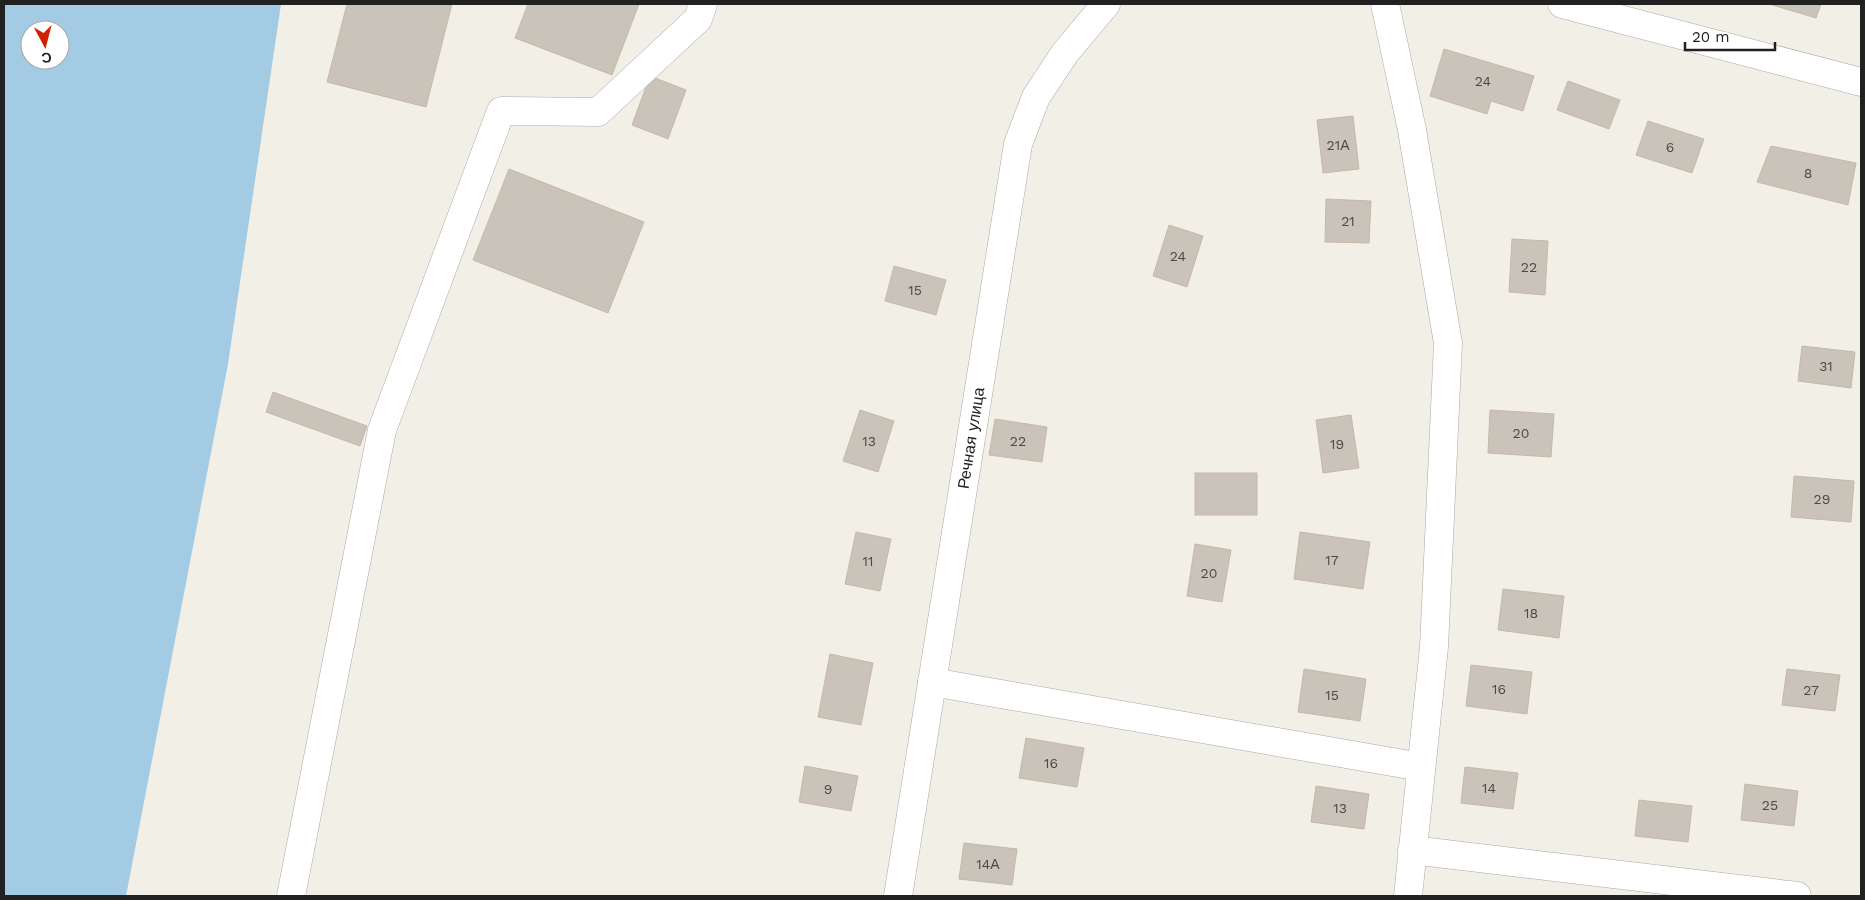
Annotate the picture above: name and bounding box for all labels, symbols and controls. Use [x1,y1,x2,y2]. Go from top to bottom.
north arrow [20,20,70,70]
scale bar [1685,20,1775,52]
text: 20 m [1692,28,1730,46]
text: С [41,49,53,66]
house number: 24 [1475,73,1491,89]
house number: 21А [1327,137,1350,153]
house number: 6 [1666,139,1674,155]
house number: 8 [1804,165,1812,181]
house number: 21 [1341,213,1355,229]
house number: 24 [1170,248,1186,264]
house number: 22 [1521,259,1537,275]
house number: 15 [908,282,922,298]
house number: 31 [1819,358,1833,374]
street label: Речная улица [954,386,988,490]
house number: 20 [1513,425,1529,441]
house number: 13 [862,433,876,449]
house number: 22 [1010,433,1026,449]
house number: 19 [1330,436,1344,452]
house number: 29 [1814,491,1830,507]
house number: 17 [1325,552,1339,568]
house number: 11 [863,553,873,569]
house number: 20 [1201,565,1217,581]
house number: 18 [1524,605,1538,621]
house number: 16 [1492,681,1506,697]
house number: 27 [1803,682,1819,698]
house number: 15 [1325,687,1339,703]
house number: 16 [1044,755,1058,771]
house number: 14 [1482,780,1496,796]
house number: 9 [824,781,832,797]
house number: 25 [1762,797,1778,813]
house number: 13 [1333,800,1347,816]
house number: 14А [976,856,1000,872]

